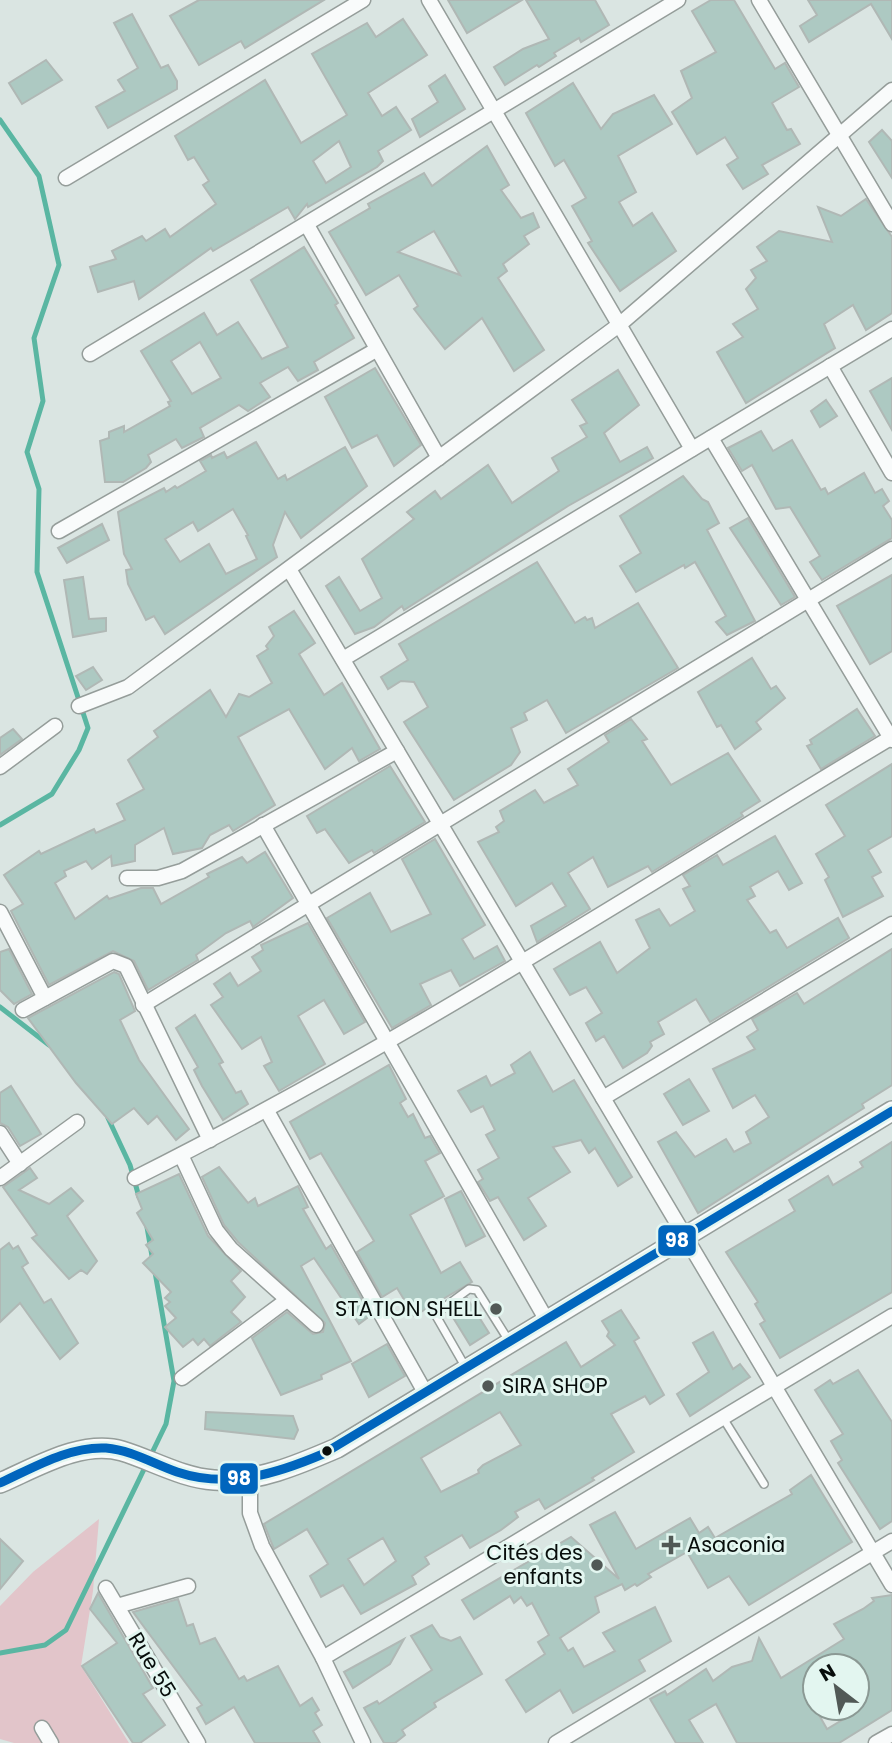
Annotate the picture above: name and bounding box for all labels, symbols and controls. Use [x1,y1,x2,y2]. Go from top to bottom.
line badge: 98 [657,1224,697,1257]
text: 98 [665,1227,689,1254]
place label: STATION SHELL [335,1294,482,1323]
marker: STATION SHELL [488,1301,504,1317]
place label: SIRA SHOP [502,1371,608,1400]
marker: SIRA SHOP [480,1378,496,1394]
unlabelled marker [320,1444,334,1458]
line badge: 98 [219,1462,259,1495]
text: 98 [227,1465,251,1492]
place label: Asaconia [687,1530,785,1559]
marker: Asaconia [661,1535,681,1555]
place label: Cités des enfants [486,1538,583,1591]
marker: Cités des enfants [589,1557,605,1573]
street label: Rue 55 [122,1627,183,1703]
north arrow [801,1652,871,1722]
text: N [814,1658,841,1688]

